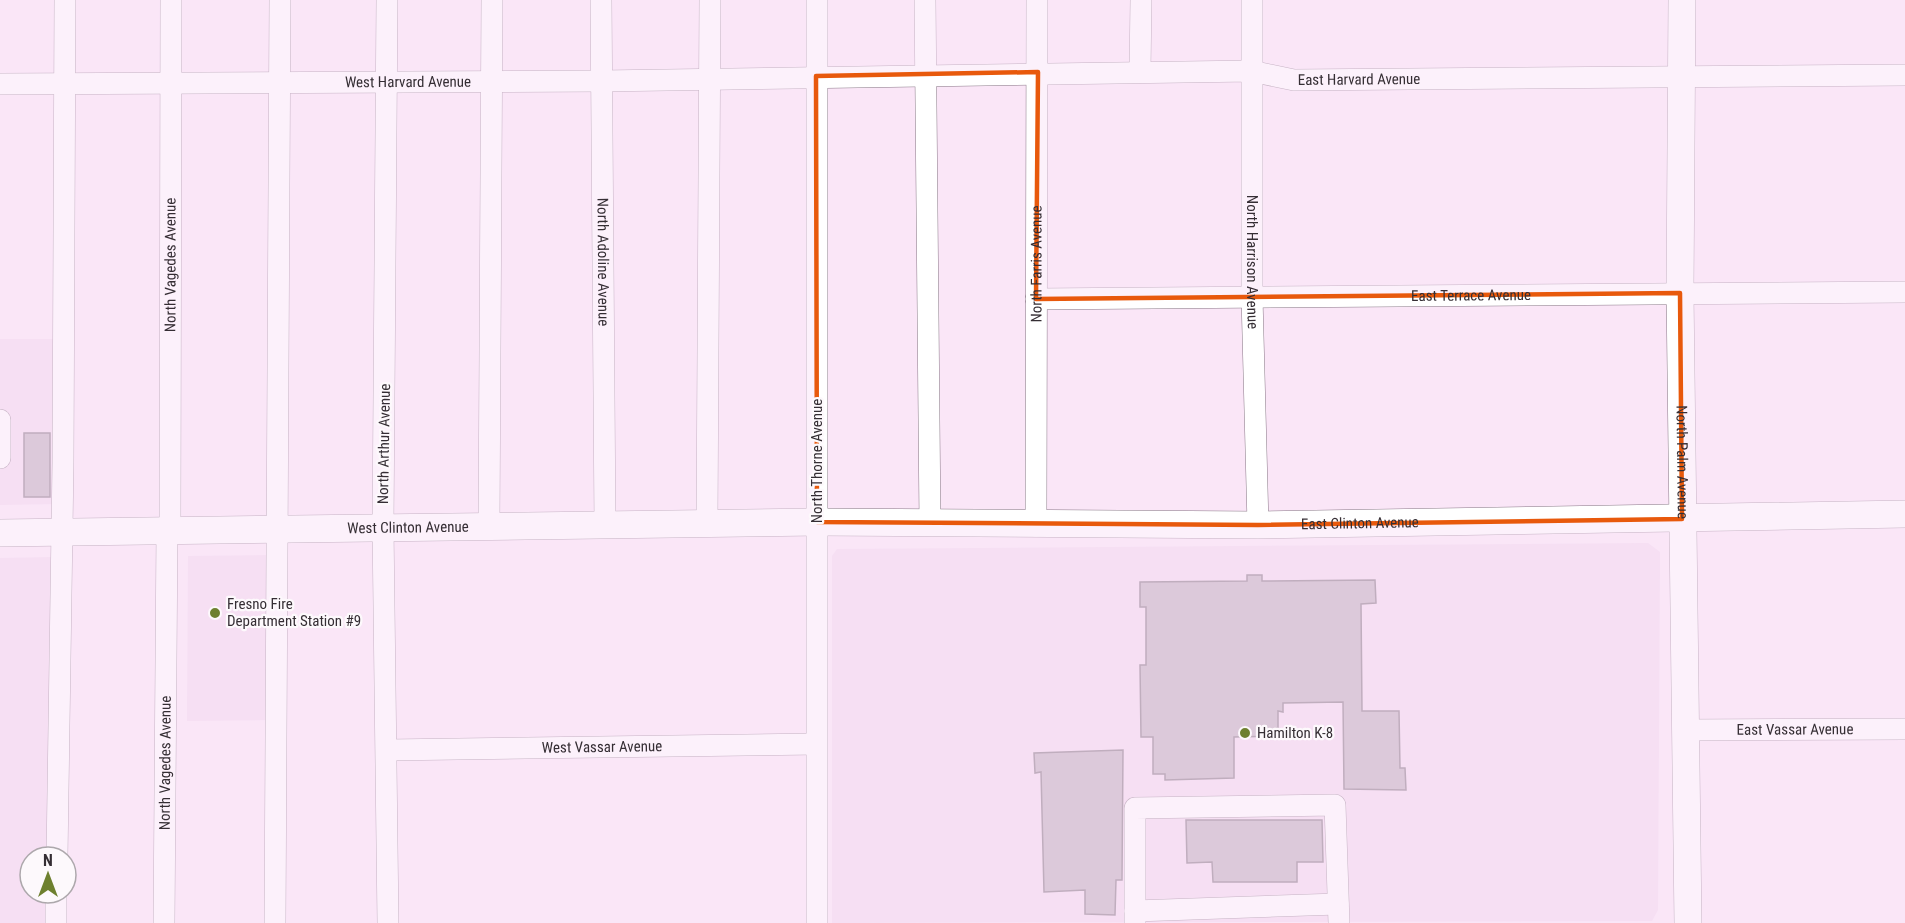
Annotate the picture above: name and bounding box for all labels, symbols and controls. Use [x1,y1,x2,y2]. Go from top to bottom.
street label: East Harvard Avenue [1298,70,1420,89]
street label: West Harvard Avenue [345,73,471,91]
street label: North Harrison Avenue [1243,195,1262,329]
street label: North Vagedes Avenue [161,198,180,332]
street label: North Adoline Avenue [594,198,612,326]
street label: North Farris Avenue [1027,205,1046,323]
street label: East Terrace Avenue [1411,286,1531,305]
street label: North Arthur Avenue [374,384,394,504]
street label: North Thorne Avenue [808,399,826,523]
street label: North Palm Avenue [1672,405,1692,519]
street label: East Clinton Avenue [1301,513,1419,533]
street label: West Clinton Avenue [347,518,469,537]
place label: Fresno Fire Department Station #9 [227,595,361,630]
marker: Fresno Fire Department Station #9 [208,606,222,620]
street label: North Vagedes Avenue [156,696,175,830]
street label: East Vassar Avenue [1737,720,1853,739]
place label: Hamilton K-8 [1257,724,1333,742]
marker: Hamilton K-8 [1238,726,1252,740]
street label: West Vassar Avenue [542,737,662,757]
north arrow [18,845,78,905]
text: N [43,851,53,870]

